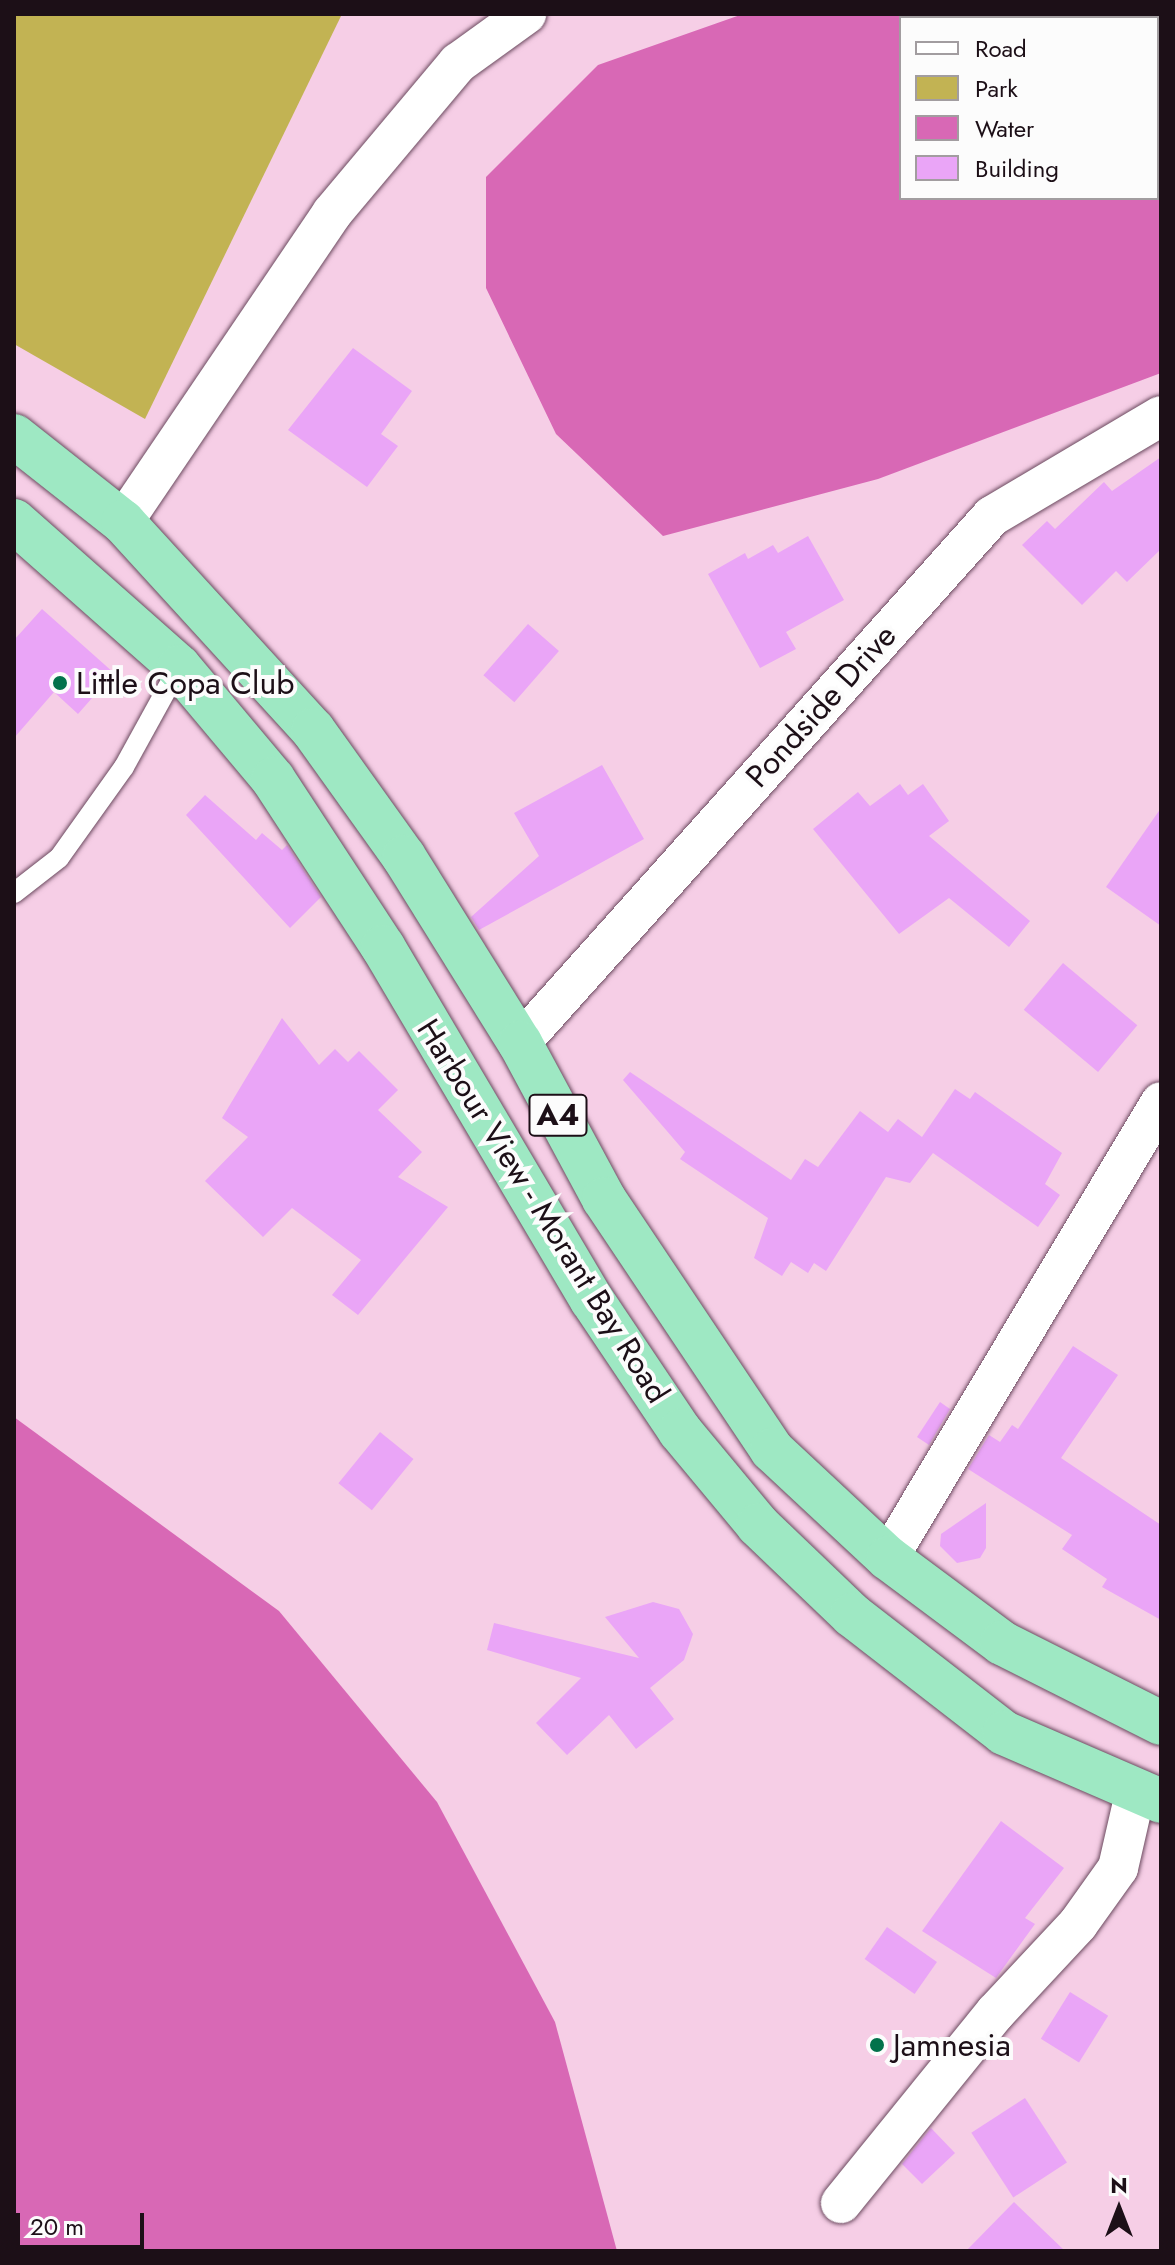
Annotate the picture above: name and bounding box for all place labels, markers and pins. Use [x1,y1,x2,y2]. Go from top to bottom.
place label: Little Copa Club [76,664,294,702]
marker: Little Copa Club [51,674,69,692]
place label: Jamnesia [893,2026,1011,2064]
marker: Jamnesia [868,2036,886,2054]

